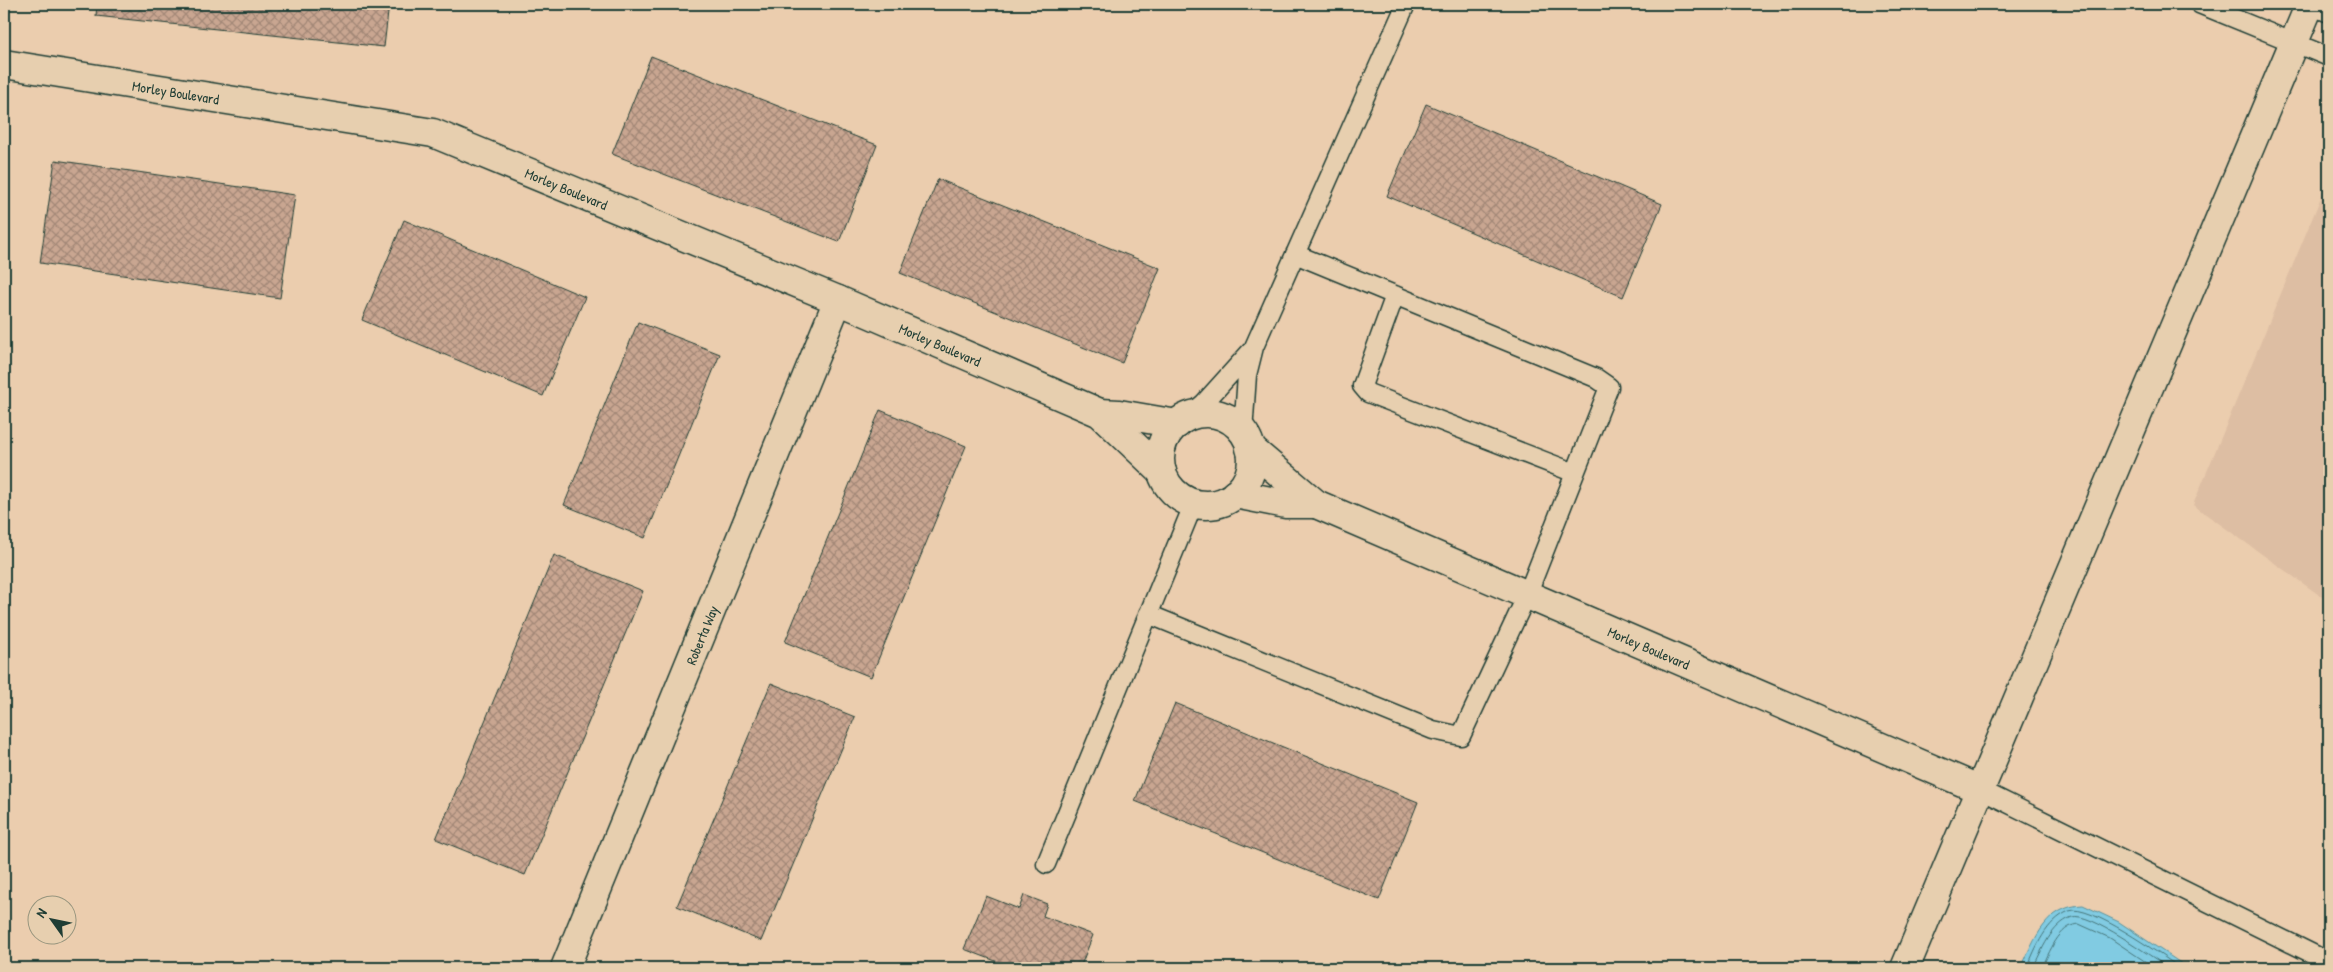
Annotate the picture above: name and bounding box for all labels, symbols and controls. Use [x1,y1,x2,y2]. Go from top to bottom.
street label: Morley Boulevard [131,75,221,108]
street label: Morley Boulevard [522,163,611,214]
street label: Morley Boulevard [896,318,985,370]
street label: Roberta Way [681,602,723,667]
street label: Morley Boulevard [1605,621,1693,673]
north arrow [28,894,78,944]
text: N [31,904,51,921]

